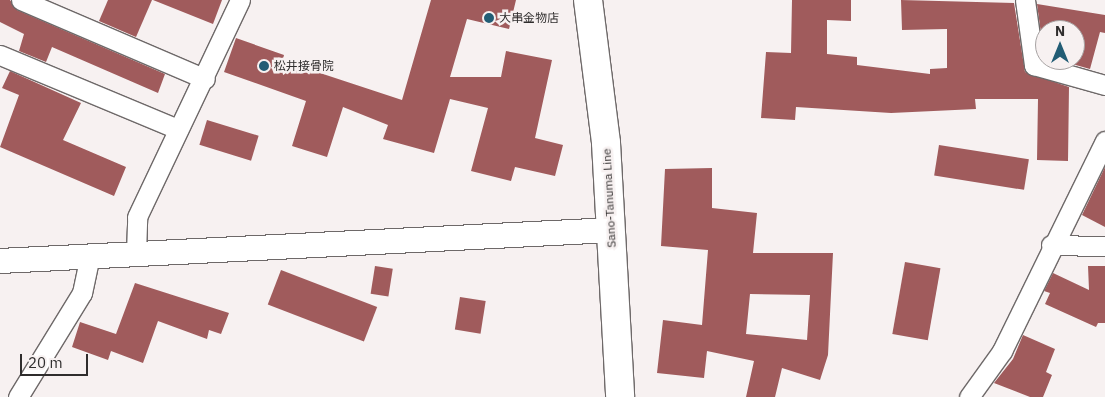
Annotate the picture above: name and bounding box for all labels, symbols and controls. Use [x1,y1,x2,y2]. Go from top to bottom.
place label: 大串金物店 [499,11,559,25]
marker: 大串金物店 [483,12,495,24]
north arrow [1035,20,1085,70]
text: N [1055,22,1065,40]
place label: 松井接骨院 [274,59,334,73]
marker: 松井接骨院 [258,60,270,72]
street label: Sano-Tanuma Line [599,148,619,248]
scale bar [22,344,90,376]
text: 20 m [28,353,63,372]

